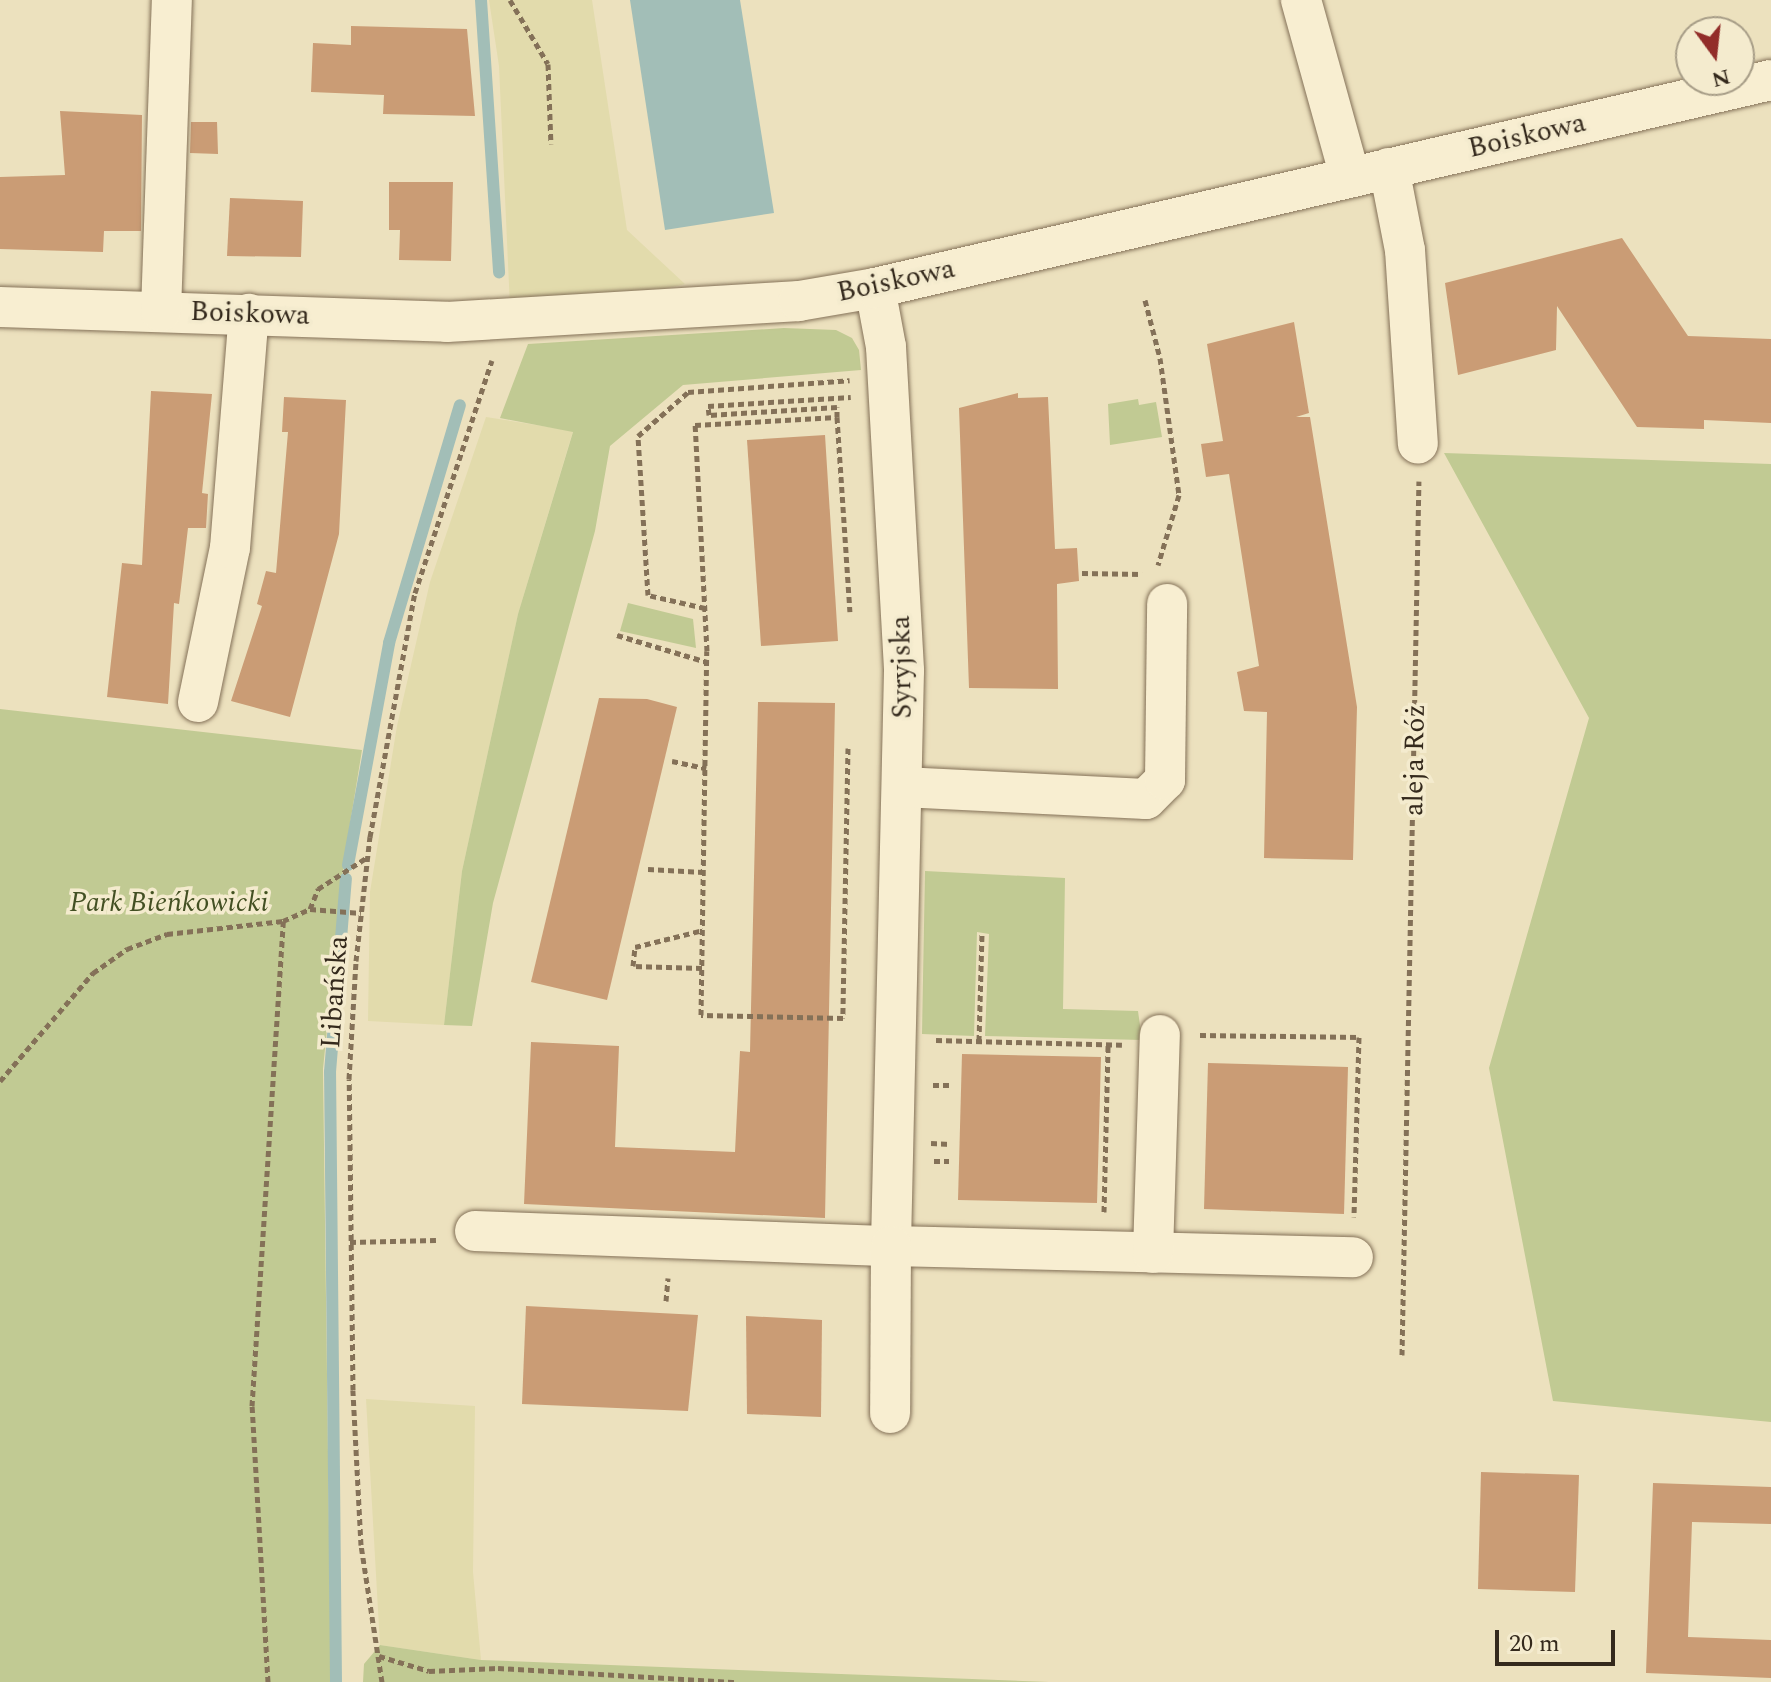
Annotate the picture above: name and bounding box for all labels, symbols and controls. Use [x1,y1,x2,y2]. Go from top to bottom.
north arrow [1675,16,1755,96]
text: N [1708,59,1734,96]
street label: Boiskowa [1465,106,1589,166]
street label: Boiskowa [834,252,958,310]
street label: Boiskowa [190,295,310,333]
street label: Syryjska [884,615,920,719]
street label: aleja Róż [1397,704,1433,816]
park label: Park Bieńkowicki [69,886,269,920]
street label: Libańska [314,934,356,1050]
scale bar [1499,1614,1619,1664]
text: 20 m [1509,1626,1560,1662]

